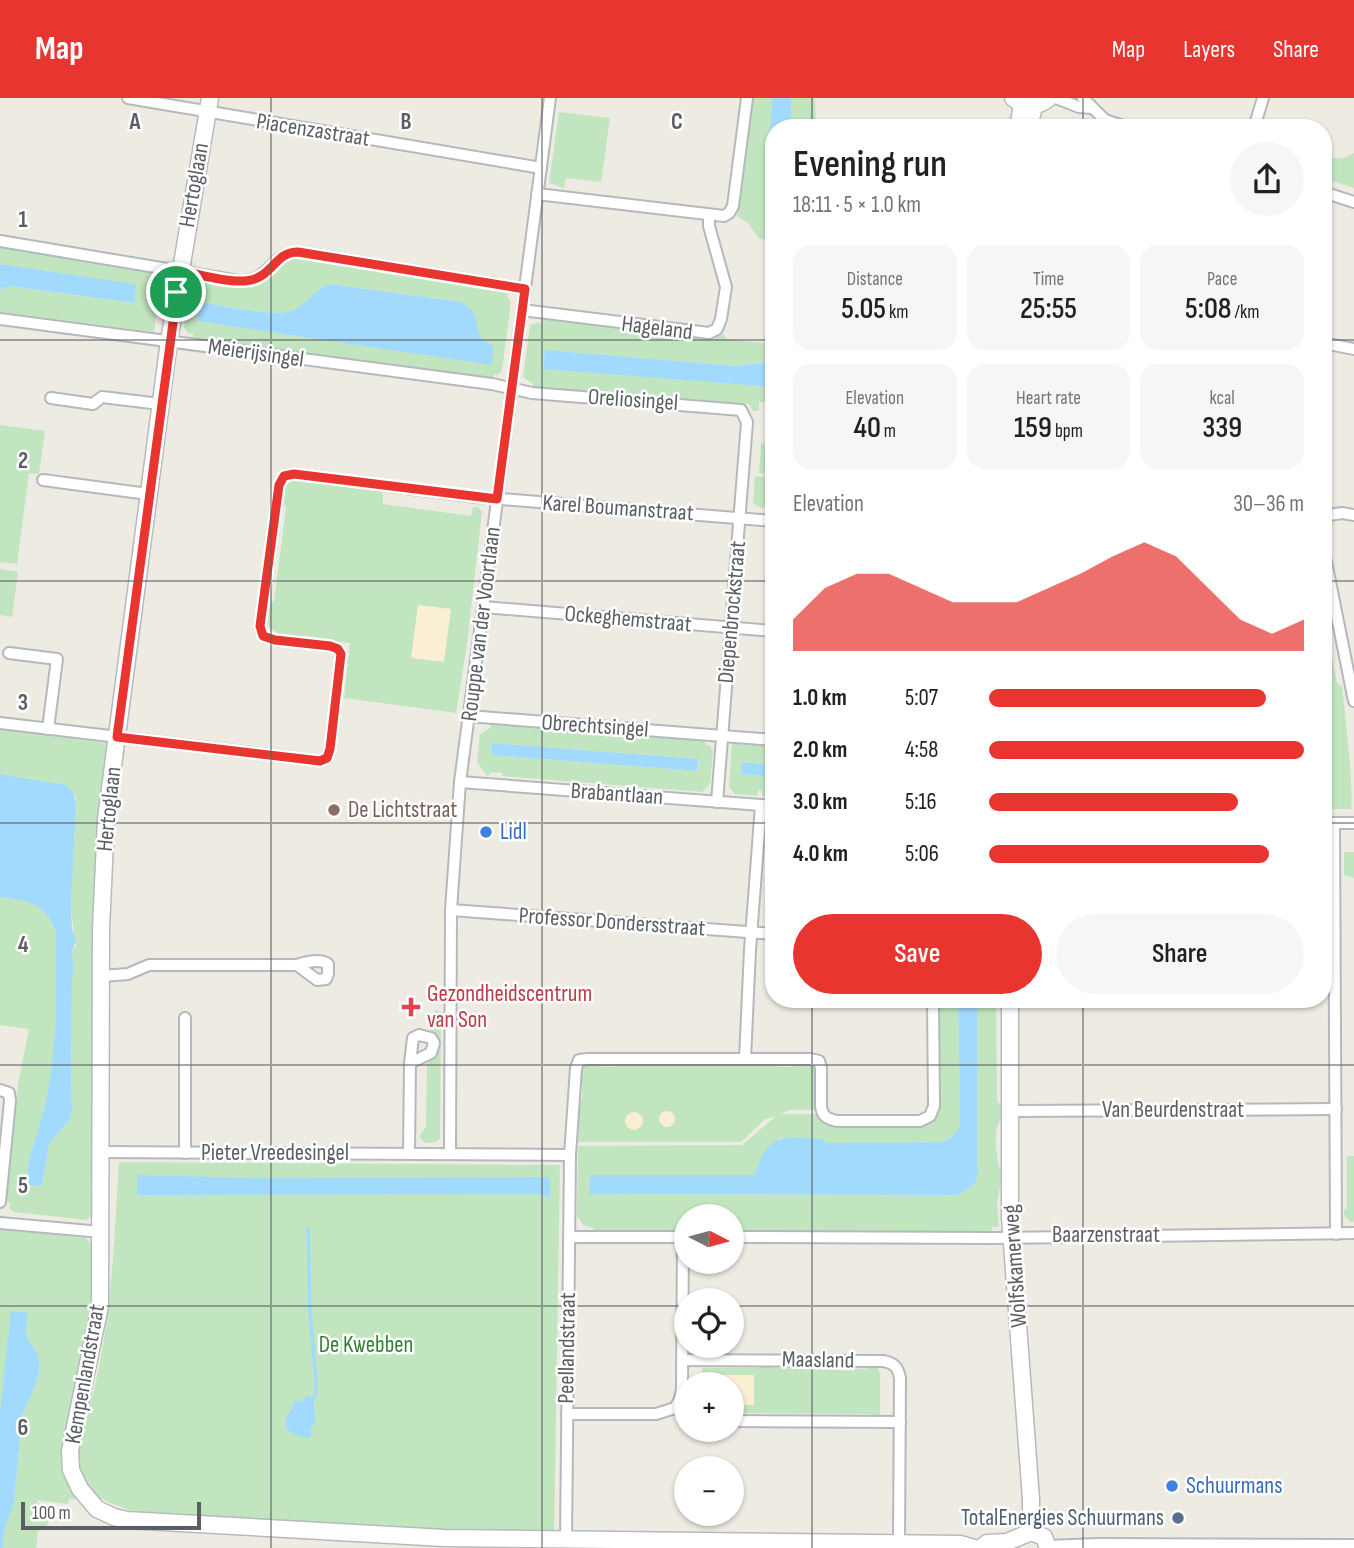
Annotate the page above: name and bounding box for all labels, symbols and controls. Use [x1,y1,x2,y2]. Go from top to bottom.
text: Map [35,29,84,69]
text: Map [1112,35,1145,64]
text: Layers [1183,35,1235,64]
text: Share [1273,35,1319,64]
street label: Piacenzastraat [254,107,372,153]
text: A [129,108,142,136]
text: B [401,108,412,136]
text: C [671,108,683,136]
street label: Hertoglaan [173,141,215,229]
text: Evening run [793,142,947,187]
button: share [1230,142,1304,216]
text: 18:11 · 5 × 1.0 km [793,191,921,219]
text: 1 [18,206,28,234]
pin [146,262,206,322]
text: Distance [847,268,903,291]
text: Time [1033,268,1064,291]
text: Pace [1207,268,1237,291]
icon: arrive [157,273,195,311]
text: 5.05 [841,291,886,327]
text: 25:55 [1020,291,1077,327]
text: 5:08 [1185,291,1232,327]
text: km [886,301,908,324]
text: /km [1232,301,1259,324]
street label: Hageland [620,310,694,346]
street label: Meierijsingel [206,332,306,374]
street label: Oreliosingel [587,383,679,417]
text: Elevation [846,387,904,410]
text: Heart rate [1016,387,1081,410]
text: kcal [1210,387,1235,410]
text: 40 [854,410,881,446]
text: 159 [1014,410,1052,446]
text: 339 [1202,410,1242,446]
text: m [881,420,896,443]
text: bpm [1052,420,1083,443]
text: 2 [18,447,28,475]
street label: Karel Boumanstraat [541,489,695,527]
text: Elevation [793,490,864,518]
text: 30–36 m [1233,490,1304,518]
street label: Rouppe van der Voortlaan [455,525,507,723]
street label: Diepenbrockstraat [712,540,752,684]
street label: Ockeghemstraat [563,599,693,639]
text: 1.0 km [793,684,847,712]
text: 5:07 [905,684,938,712]
text: 3 [18,689,28,717]
street label: Obrechtsingel [540,708,650,744]
text: 2.0 km [793,736,847,764]
text: 4:58 [905,736,938,764]
street label: Hertoglaan [91,765,127,853]
street label: Brabantlaan [570,777,664,811]
text: 3.0 km [793,788,848,816]
text: 5:16 [905,788,937,816]
place label: De Lichtstraat [348,796,457,824]
marker: De Lichtstraat [326,802,342,818]
place label: Lidl [500,818,527,846]
marker: Lidl [478,824,494,840]
text: 4.0 km [793,840,848,868]
text: 5:06 [905,840,939,868]
street label: Professor Dondersstraat [518,902,706,942]
button: Save [793,914,1042,994]
button: Share [1056,914,1304,994]
text: 4 [18,931,29,959]
place label: Gezondheidscentrum van Son [427,980,592,1034]
marker: Gezondheidscentrum van Son [401,997,421,1017]
street label: Van Beurdenstraat [1102,1096,1244,1124]
street label: Pieter Vreedesingel [201,1139,349,1167]
text: 5 [18,1172,28,1200]
north arrow [674,1204,744,1274]
map controls [674,1204,744,1526]
street label: Wolfskamerweg [997,1204,1033,1328]
street label: Baarzenstraat [1052,1221,1160,1249]
button: locate [674,1288,744,1358]
street label: Peellandstraat [552,1292,582,1404]
street label: Kempenlandstraat [59,1302,111,1446]
park label: De Kwebben [319,1331,413,1359]
street label: Maasland [782,1345,854,1375]
button: + [674,1372,744,1442]
text: 6 [18,1414,28,1442]
button: − [674,1456,744,1526]
place label: Schuurmans [1186,1472,1282,1500]
marker: Schuurmans [1164,1478,1180,1494]
scale bar [21,1499,201,1531]
text: 100 m [32,1502,71,1525]
place label: TotalEnergies Schuurmans [961,1504,1164,1532]
marker: TotalEnergies Schuurmans [1170,1510,1186,1526]

